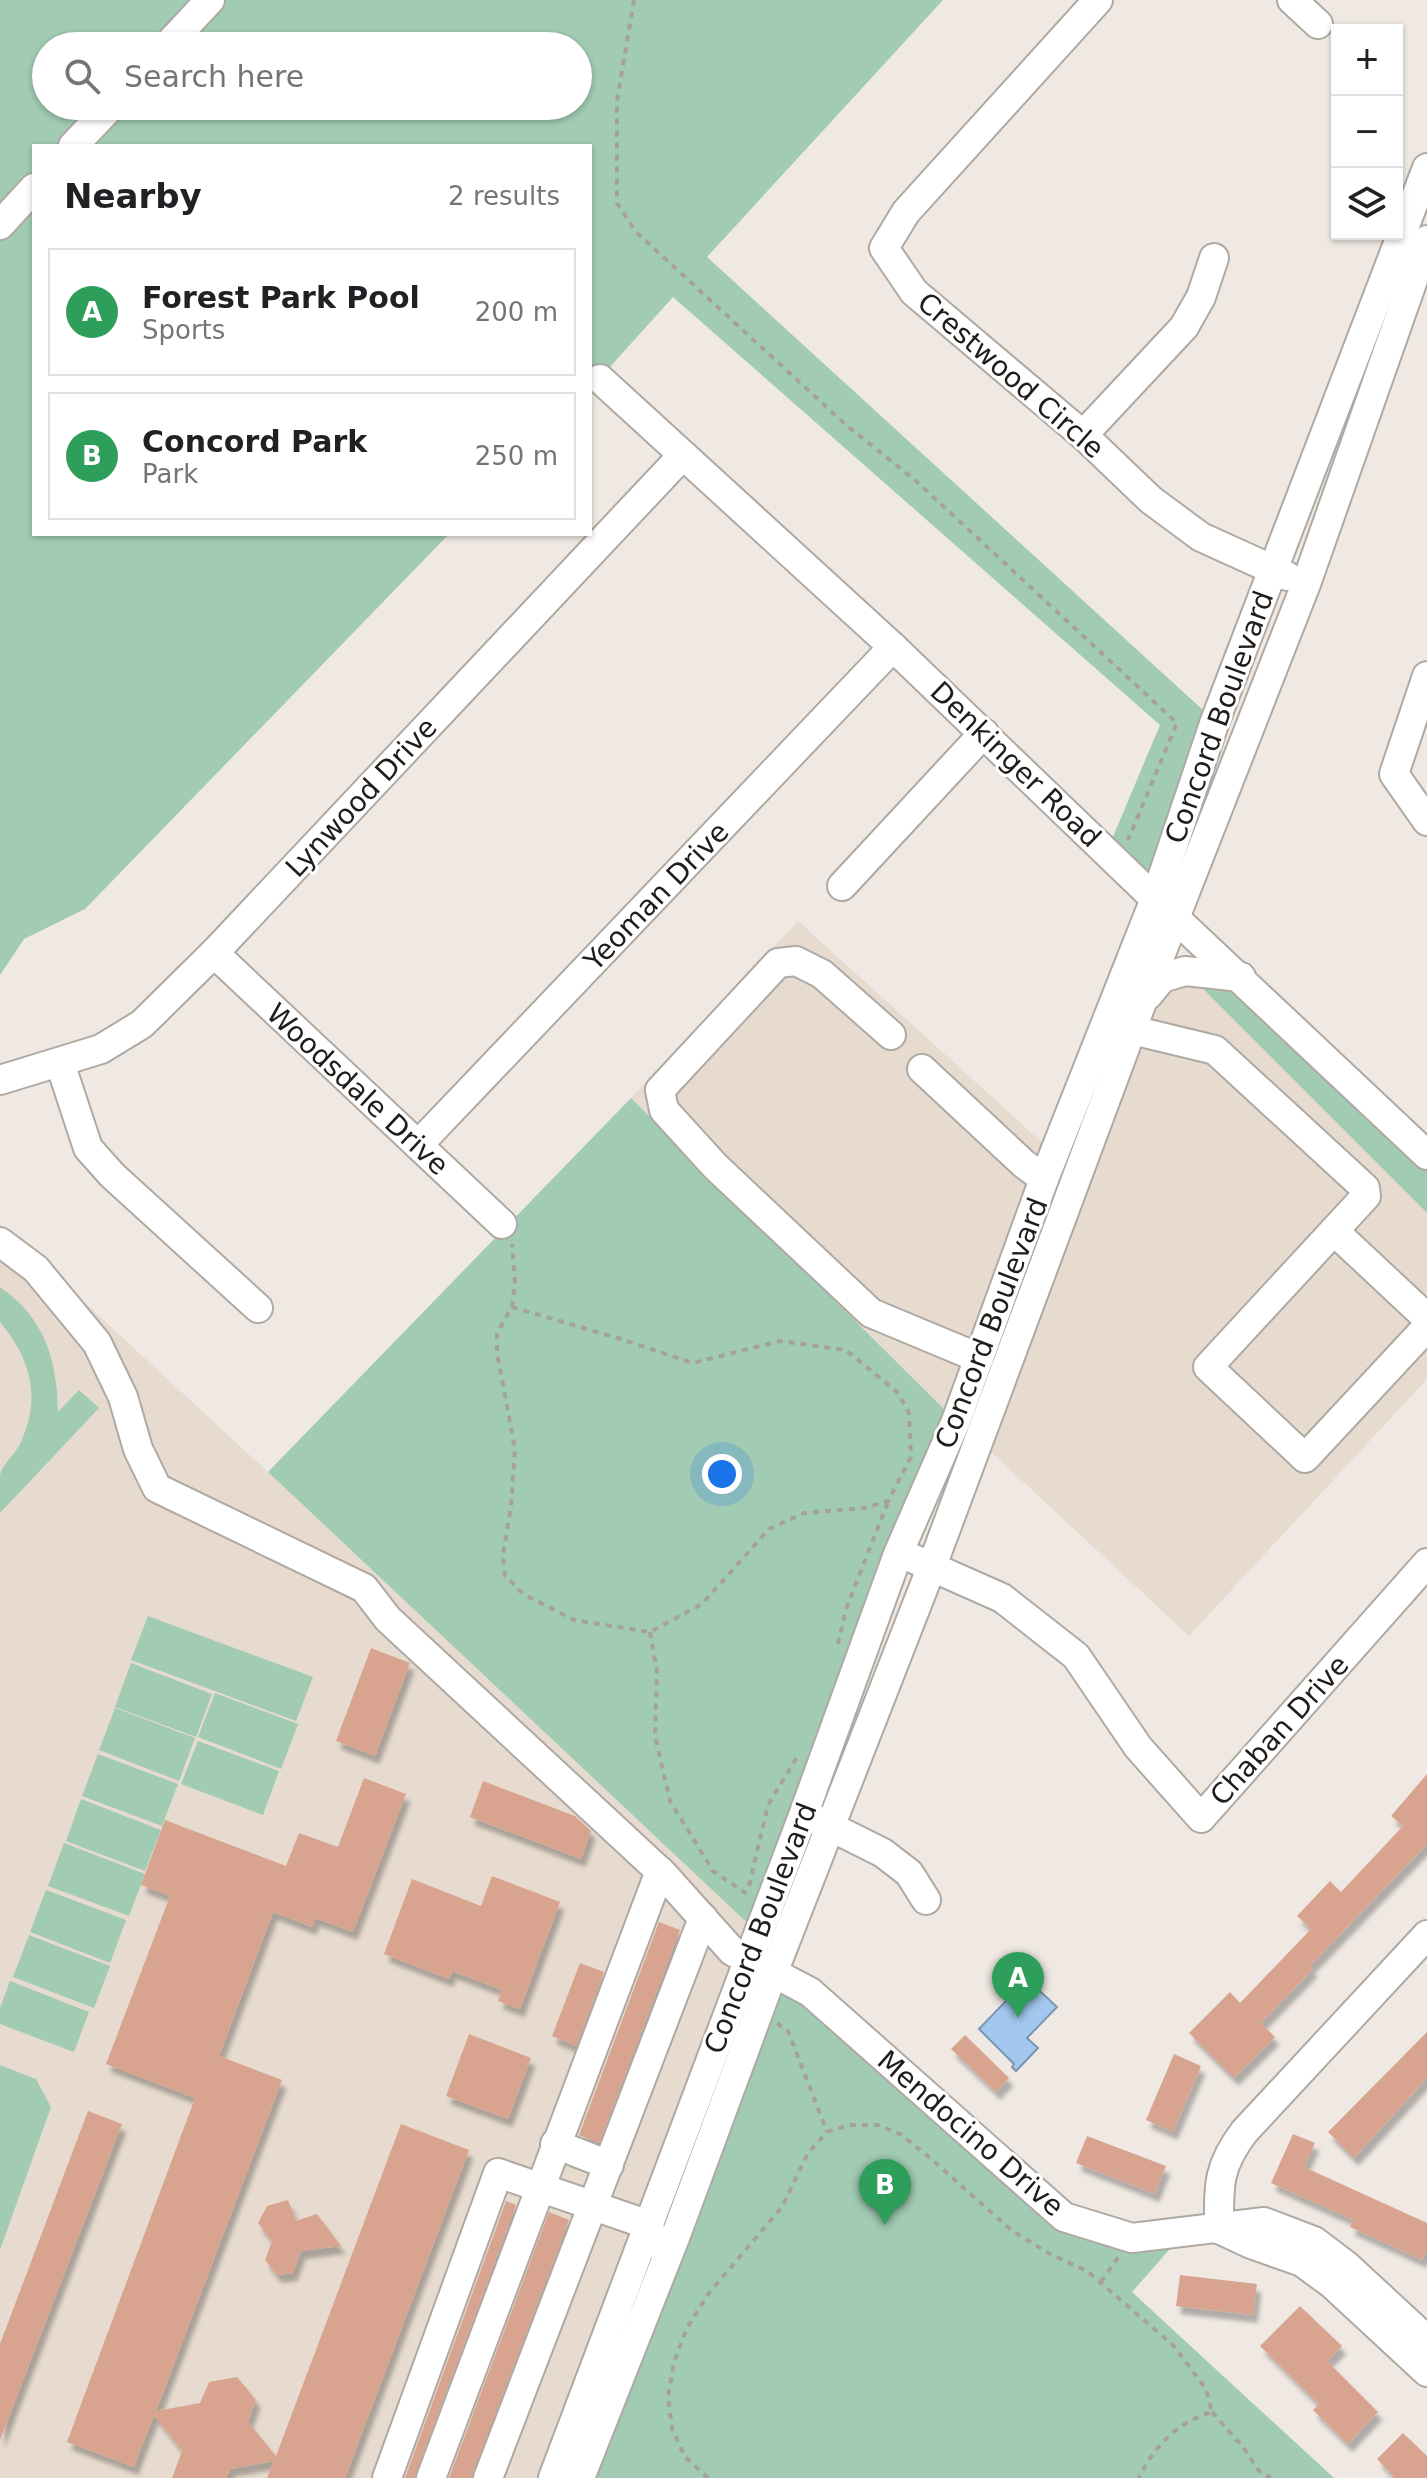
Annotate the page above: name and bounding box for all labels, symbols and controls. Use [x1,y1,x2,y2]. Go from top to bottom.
map controls [1331,24,1403,240]
button: + [1331,24,1403,96]
search box [32,32,592,120]
icon: search [60,54,104,98]
text: Search here [124,59,304,94]
button: − [1331,96,1403,168]
button: layers [1331,168,1403,240]
text: Nearby [64,176,202,216]
text: 2 results [448,181,560,211]
text: Forest Park Pool [142,280,420,315]
street label: Crestwood Circle [911,286,1110,465]
text: A [82,297,102,327]
text: 200 m [475,297,558,327]
text: Sports [142,315,225,345]
text: Concord Park [142,424,367,459]
text: B [82,441,102,471]
text: 250 m [475,441,558,471]
text: Park [142,459,198,489]
street label: Concord Boulevard [1158,586,1281,848]
street label: Denkinger Road [924,675,1108,854]
street label: Lynwood Drive [279,711,444,884]
street label: Yeoman Drive [577,815,735,978]
street label: Woodsdale Drive [260,997,455,1182]
street label: Concord Boulevard [928,1193,1055,1453]
your location [702,1454,742,1494]
street label: Chaban Drive [1203,1648,1355,1812]
street label: Concord Boulevard [697,1798,824,2058]
pin: A [992,1952,1044,2018]
street label: Mendocino Drive [871,2044,1070,2223]
pin: B [859,2159,911,2225]

